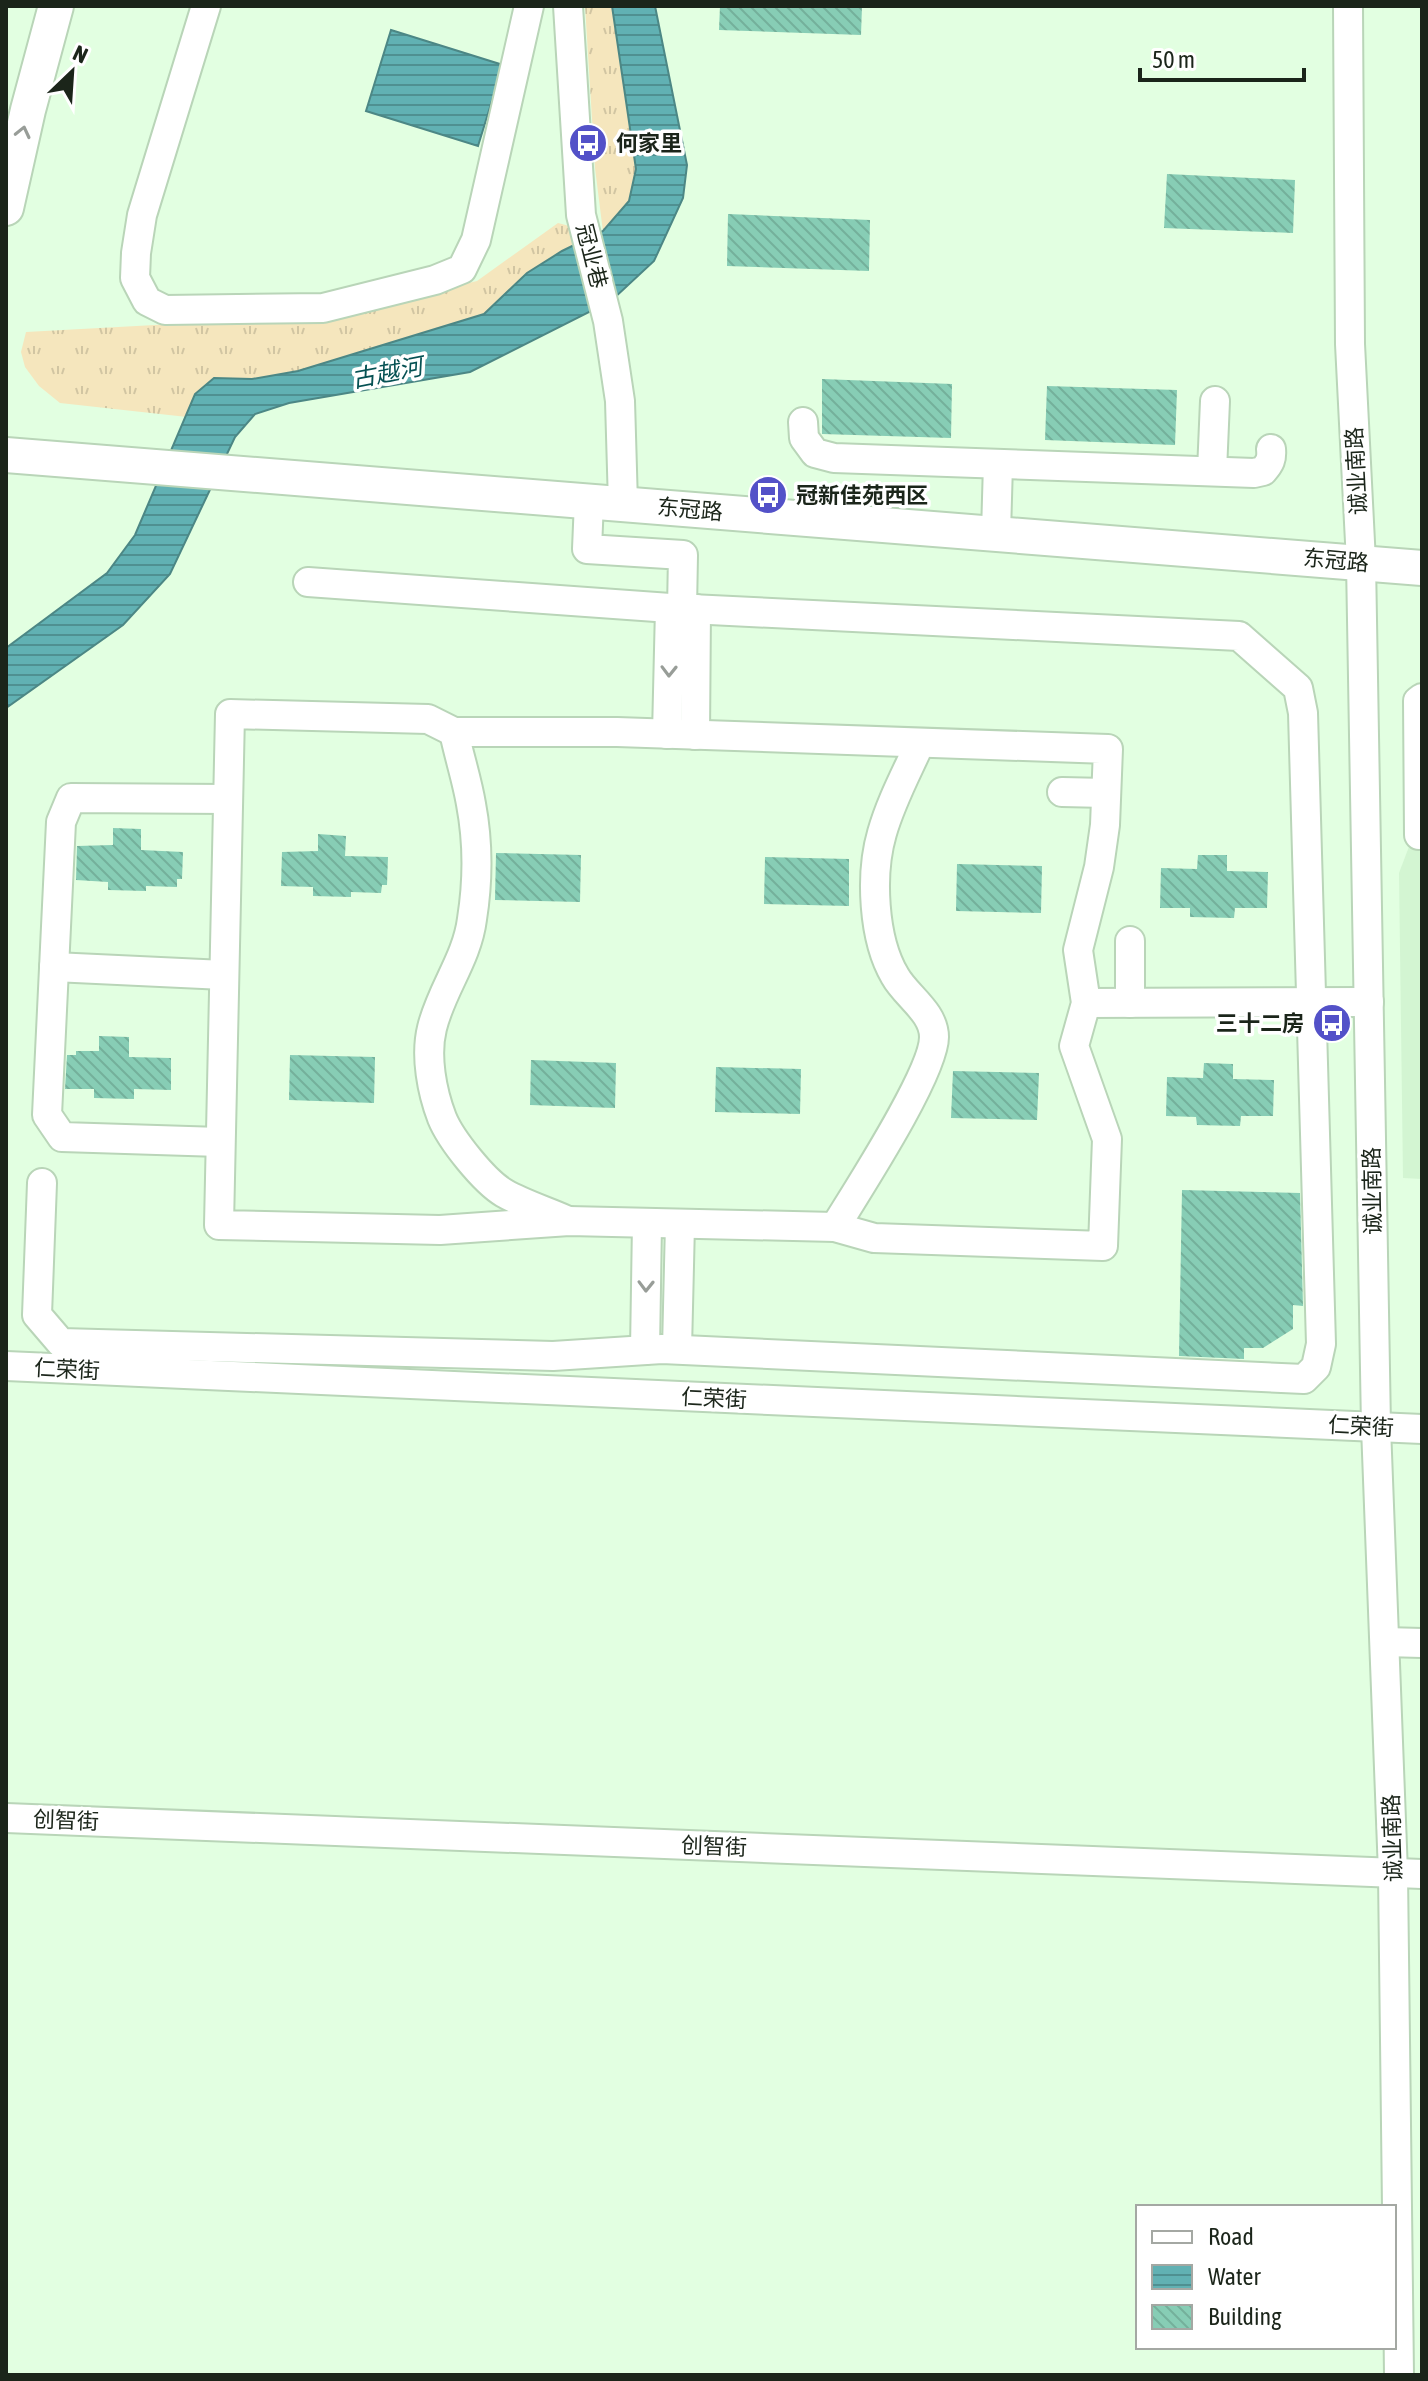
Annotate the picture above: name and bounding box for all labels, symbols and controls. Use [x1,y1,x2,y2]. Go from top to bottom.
north arrow [32,32,112,112]
scale bar [1140,32,1304,82]
text: N [69,39,92,68]
text: 50 m [1152,46,1195,73]
bus stop icon: 何家里 [567,122,609,164]
one-way arrow [14,125,31,139]
place label: 何家里 [616,130,682,156]
street label: 冠业巷 [571,221,613,291]
water label: 古越河 [349,352,429,393]
street label: 诚业南路 [1341,426,1371,516]
bus stop icon: 冠新佳苑西区 [747,474,789,516]
place label: 冠新佳苑西区 [796,482,928,508]
street label: 东冠路 [656,493,724,525]
street label: 东冠路 [1302,544,1370,576]
one-way arrow [660,665,677,678]
bus stop icon: 三十二房 [1311,1002,1353,1044]
place label: 三十二房 [1216,1010,1304,1036]
street label: 诚业南路 [1358,1147,1386,1235]
one-way arrow [638,1280,655,1293]
street label: 仁荣街 [33,1354,101,1384]
street label: 仁荣街 [680,1383,748,1413]
street label: 仁荣街 [1327,1411,1395,1441]
street label: 诚业南路 [1377,1794,1407,1882]
street label: 创智街 [33,1806,99,1834]
street label: 创智街 [681,1832,747,1860]
legend [1136,2205,1396,2349]
text: Road [1208,2223,1254,2250]
text: Water [1208,2263,1261,2290]
text: Building [1208,2303,1282,2330]

